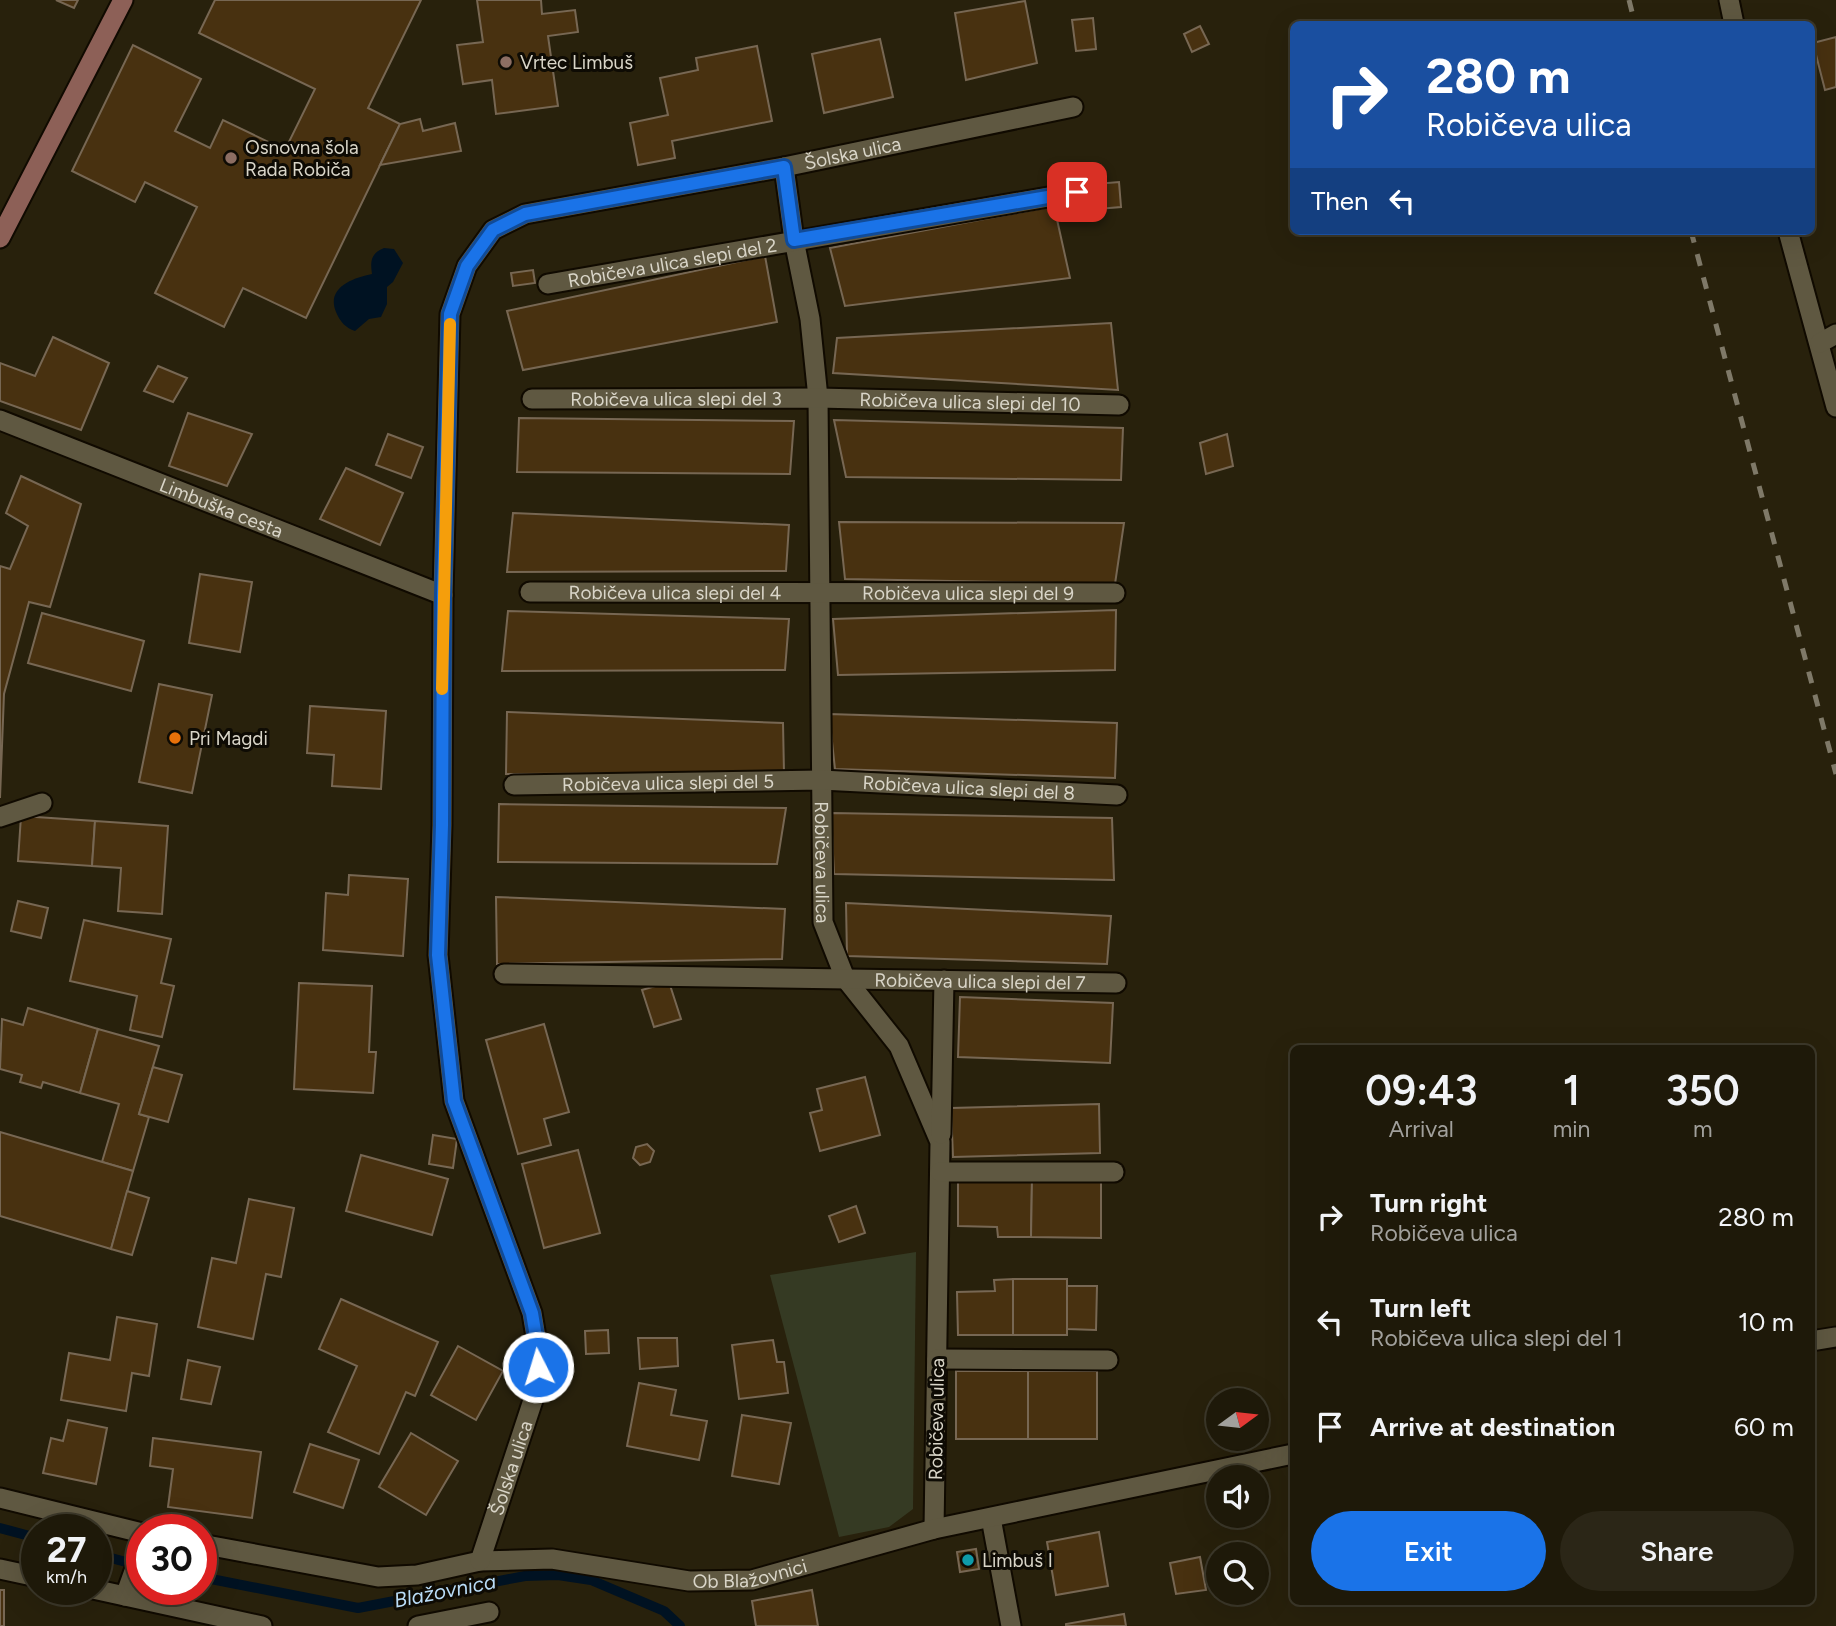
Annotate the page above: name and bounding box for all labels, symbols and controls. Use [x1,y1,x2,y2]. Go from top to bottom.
text: 280 m [1426,46,1571,105]
icon: right [1311,49,1402,140]
place label: Vrtec Limbuš [520,51,633,74]
marker: Vrtec Limbuš [498,54,514,70]
text: Robičeva ulica [1426,106,1632,144]
street label: Šolska ulica [802,132,903,175]
place label: Osnovna šola Rada Robiča [245,136,359,181]
marker: Osnovna šola Rada Robiča [223,150,239,166]
pin [1047,162,1107,222]
icon: arrive [1058,173,1096,211]
icon: left [1383,182,1421,220]
text: Then [1311,185,1369,217]
street label: Robičeva ulica slepi del 2 [566,233,778,292]
street label: Robičeva ulica slepi del 3 [570,387,782,411]
street label: Robičeva ulica slepi del 10 [859,388,1081,416]
street label: Limbuška cesta [156,473,286,543]
street label: Robičeva ulica slepi del 4 [569,581,782,604]
street label: Robičeva ulica slepi del 9 [862,582,1074,605]
place label: Pri Magdi [189,727,268,750]
marker: Pri Magdi [167,730,183,746]
street label: Robičeva ulica slepi del 5 [562,770,774,796]
street label: Robičeva ulica slepi del 8 [862,771,1076,805]
street label: Robičeva ulica [810,801,834,923]
street label: Robičeva ulica slepi del 7 [874,968,1086,995]
text: 09:43 [1365,1065,1478,1116]
text: 1 [1563,1065,1580,1116]
text: 350 [1665,1065,1740,1116]
text: Arrival [1389,1115,1454,1143]
text: min [1553,1115,1590,1143]
text: m [1693,1115,1712,1143]
text: Turn right [1370,1187,1487,1219]
icon: right [1311,1198,1349,1236]
text: 280 m [1718,1201,1794,1233]
text: Robičeva ulica [1370,1219,1518,1247]
text: Turn left [1370,1292,1471,1324]
icon: left [1311,1303,1349,1341]
text: 10 m [1738,1306,1794,1338]
text: Robičeva ulica slepi del 1 [1370,1324,1623,1352]
position arrow [501,1330,575,1404]
street label: Robičeva ulica [924,1358,949,1480]
north arrow [1206,1388,1269,1451]
map controls [1206,1388,1269,1605]
icon: arrive [1311,1408,1349,1446]
text: Arrive at destination [1370,1411,1615,1443]
text: 60 m [1734,1411,1794,1443]
street label: Šolska ulica [485,1418,537,1518]
button: sound [1206,1465,1269,1528]
button: Exit [1311,1511,1546,1591]
button: Share [1560,1511,1794,1591]
speed limit sign: 30 [126,1514,217,1605]
text: 27 [47,1529,86,1571]
button: search [1206,1542,1269,1605]
place label: Limbuš I [982,1549,1053,1572]
marker: Limbuš I [960,1552,976,1568]
street label: Ob Blažovnici [692,1554,810,1593]
text: km/h [46,1566,87,1588]
water label: Blažovnica [392,1568,498,1613]

